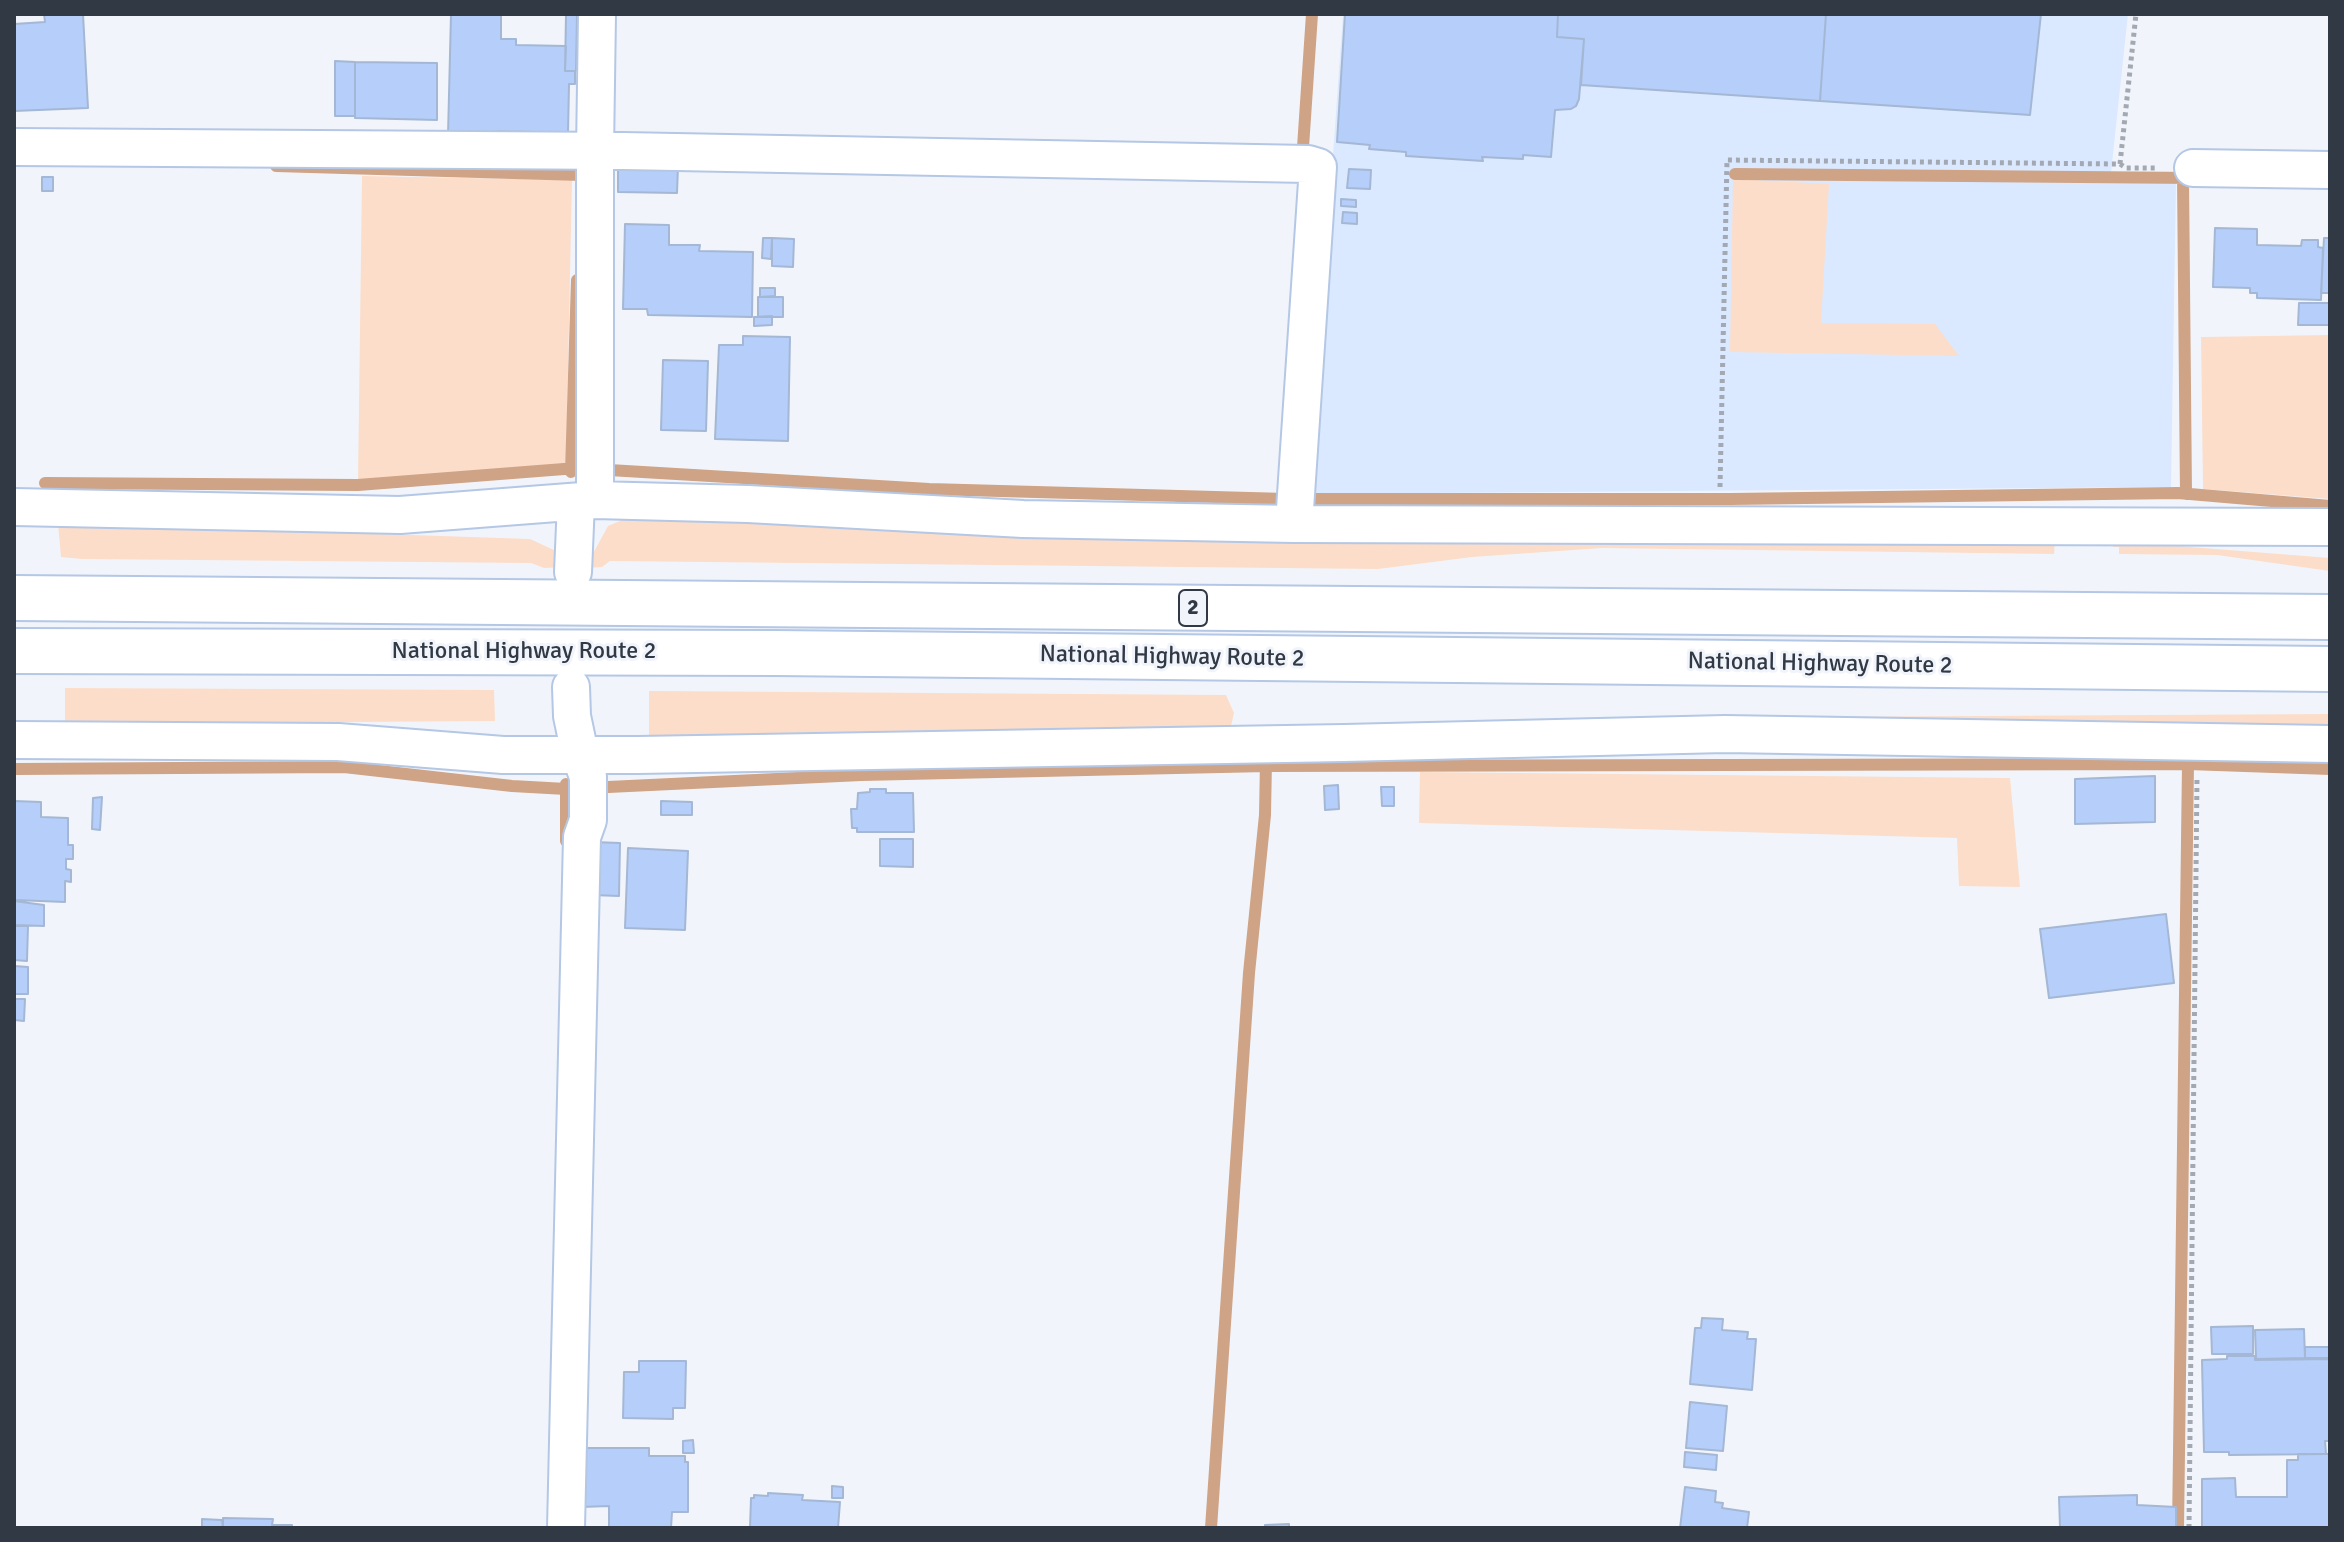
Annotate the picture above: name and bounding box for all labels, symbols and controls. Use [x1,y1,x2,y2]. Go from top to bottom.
road number: 2 [1179,590,1207,626]
street label: National Highway Route 2 [391,638,657,666]
street label: National Highway Route 2 [1039,640,1305,674]
street label: National Highway Route 2 [1687,647,1953,681]

